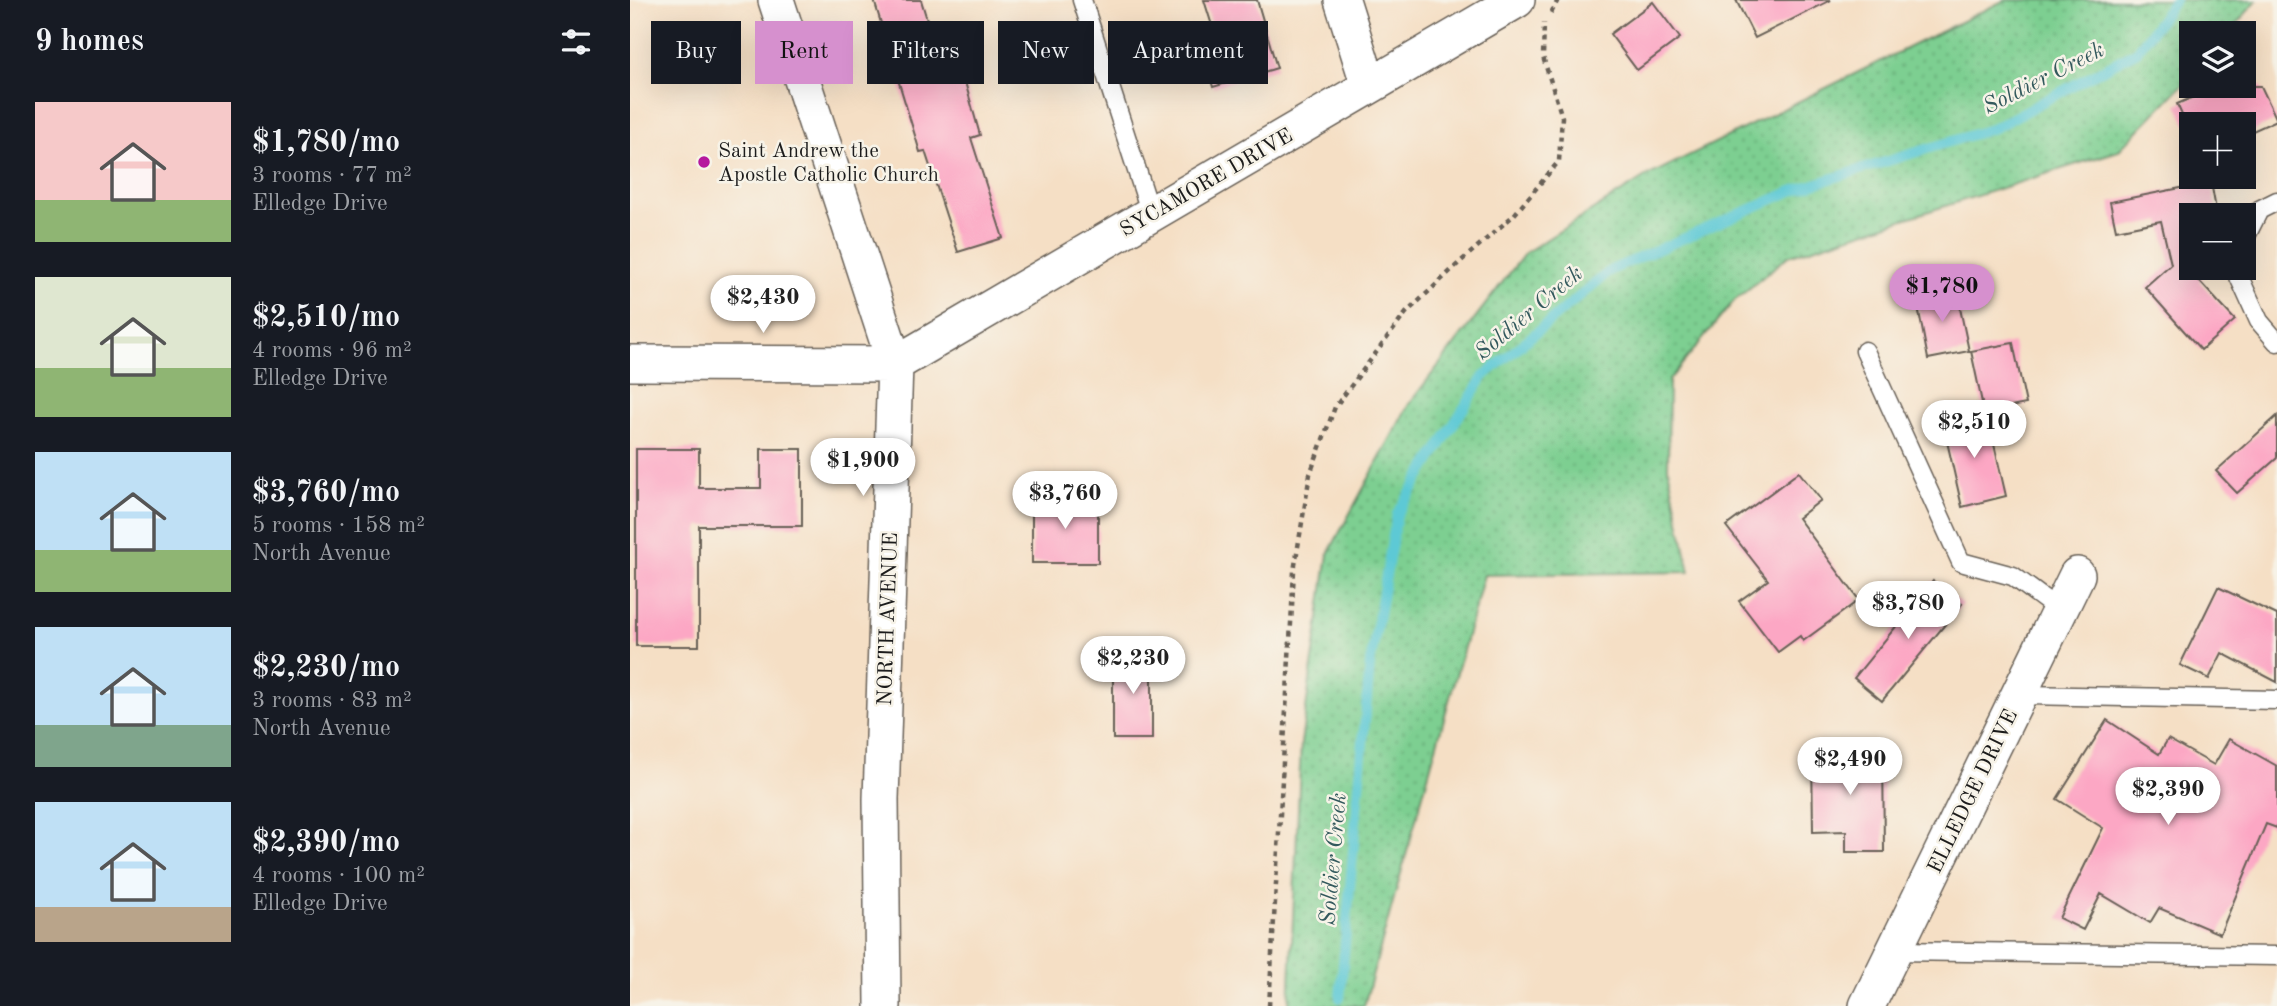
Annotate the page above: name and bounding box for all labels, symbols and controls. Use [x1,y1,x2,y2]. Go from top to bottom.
chip: Buy [651,21,741,84]
chip: Rent [755,21,853,84]
chip: Filters [867,21,984,84]
chip: New [998,21,1094,84]
chip: Apartment [1108,21,1268,84]
map controls [2179,21,2256,280]
button: layers [2179,21,2256,98]
icon: filters [557,23,595,61]
text: 9 homes [35,27,144,57]
water label: Soldier Creek [1979,38,2108,119]
button: + [2179,112,2256,189]
street label: SYCAMORE DRIVE [1117,125,1297,241]
text: $1,780/mo [252,128,400,158]
icon: home [91,130,175,214]
place label: Saint Andrew the Apostle Catholic Church [718,141,939,186]
marker: Saint Andrew the Apostle Catholic Church [696,154,712,170]
text: 3 rooms · 77 m² [252,164,412,187]
text: Elledge Drive [252,192,388,215]
button: − [2179,203,2256,280]
water label: Soldier Creek [1471,262,1587,365]
pin: $1,780 [1885,264,1999,324]
text: $1,780 [1905,275,1979,298]
pin: $2,430 [706,276,820,335]
text: $2,430 [726,286,800,309]
text: $2,510/mo [252,303,400,333]
icon: home [91,305,175,389]
text: 4 rooms · 96 m² [252,339,412,362]
text: Elledge Drive [252,367,388,390]
pin: $2,510 [1917,400,2031,460]
text: $2,510 [1937,411,2011,434]
pin: $1,900 [806,438,920,498]
text: $1,900 [826,449,900,472]
pin: $3,760 [1008,472,1122,531]
text: $3,760/mo [252,478,400,508]
icon: home [91,480,175,564]
text: $3,760 [1028,482,1102,505]
text: 5 rooms · 158 m² [252,514,425,537]
street label: NORTH AVENUE [875,532,902,706]
text: North Avenue [252,542,391,565]
pin: $3,780 [1851,582,1965,641]
text: $3,780 [1871,592,1945,615]
pin: $2,230 [1076,636,1190,696]
text: $2,230 [1096,647,1170,670]
text: $2,230/mo [252,653,400,683]
icon: home [91,655,175,739]
text: 3 rooms · 83 m² [252,689,412,712]
street label: ELLEDGE DRIVE [1925,706,2022,877]
text: North Avenue [252,717,391,740]
pin: $2,490 [1793,738,1907,797]
text: $2,490 [1813,748,1887,771]
pin: $2,390 [2111,768,2225,827]
text: $2,390 [2131,778,2205,801]
water label: Soldier Creek [1316,792,1351,926]
text: $2,390/mo [252,828,400,858]
icon: home [91,830,175,914]
text: 4 rooms · 100 m² [252,864,425,887]
text: Elledge Drive [252,892,388,915]

